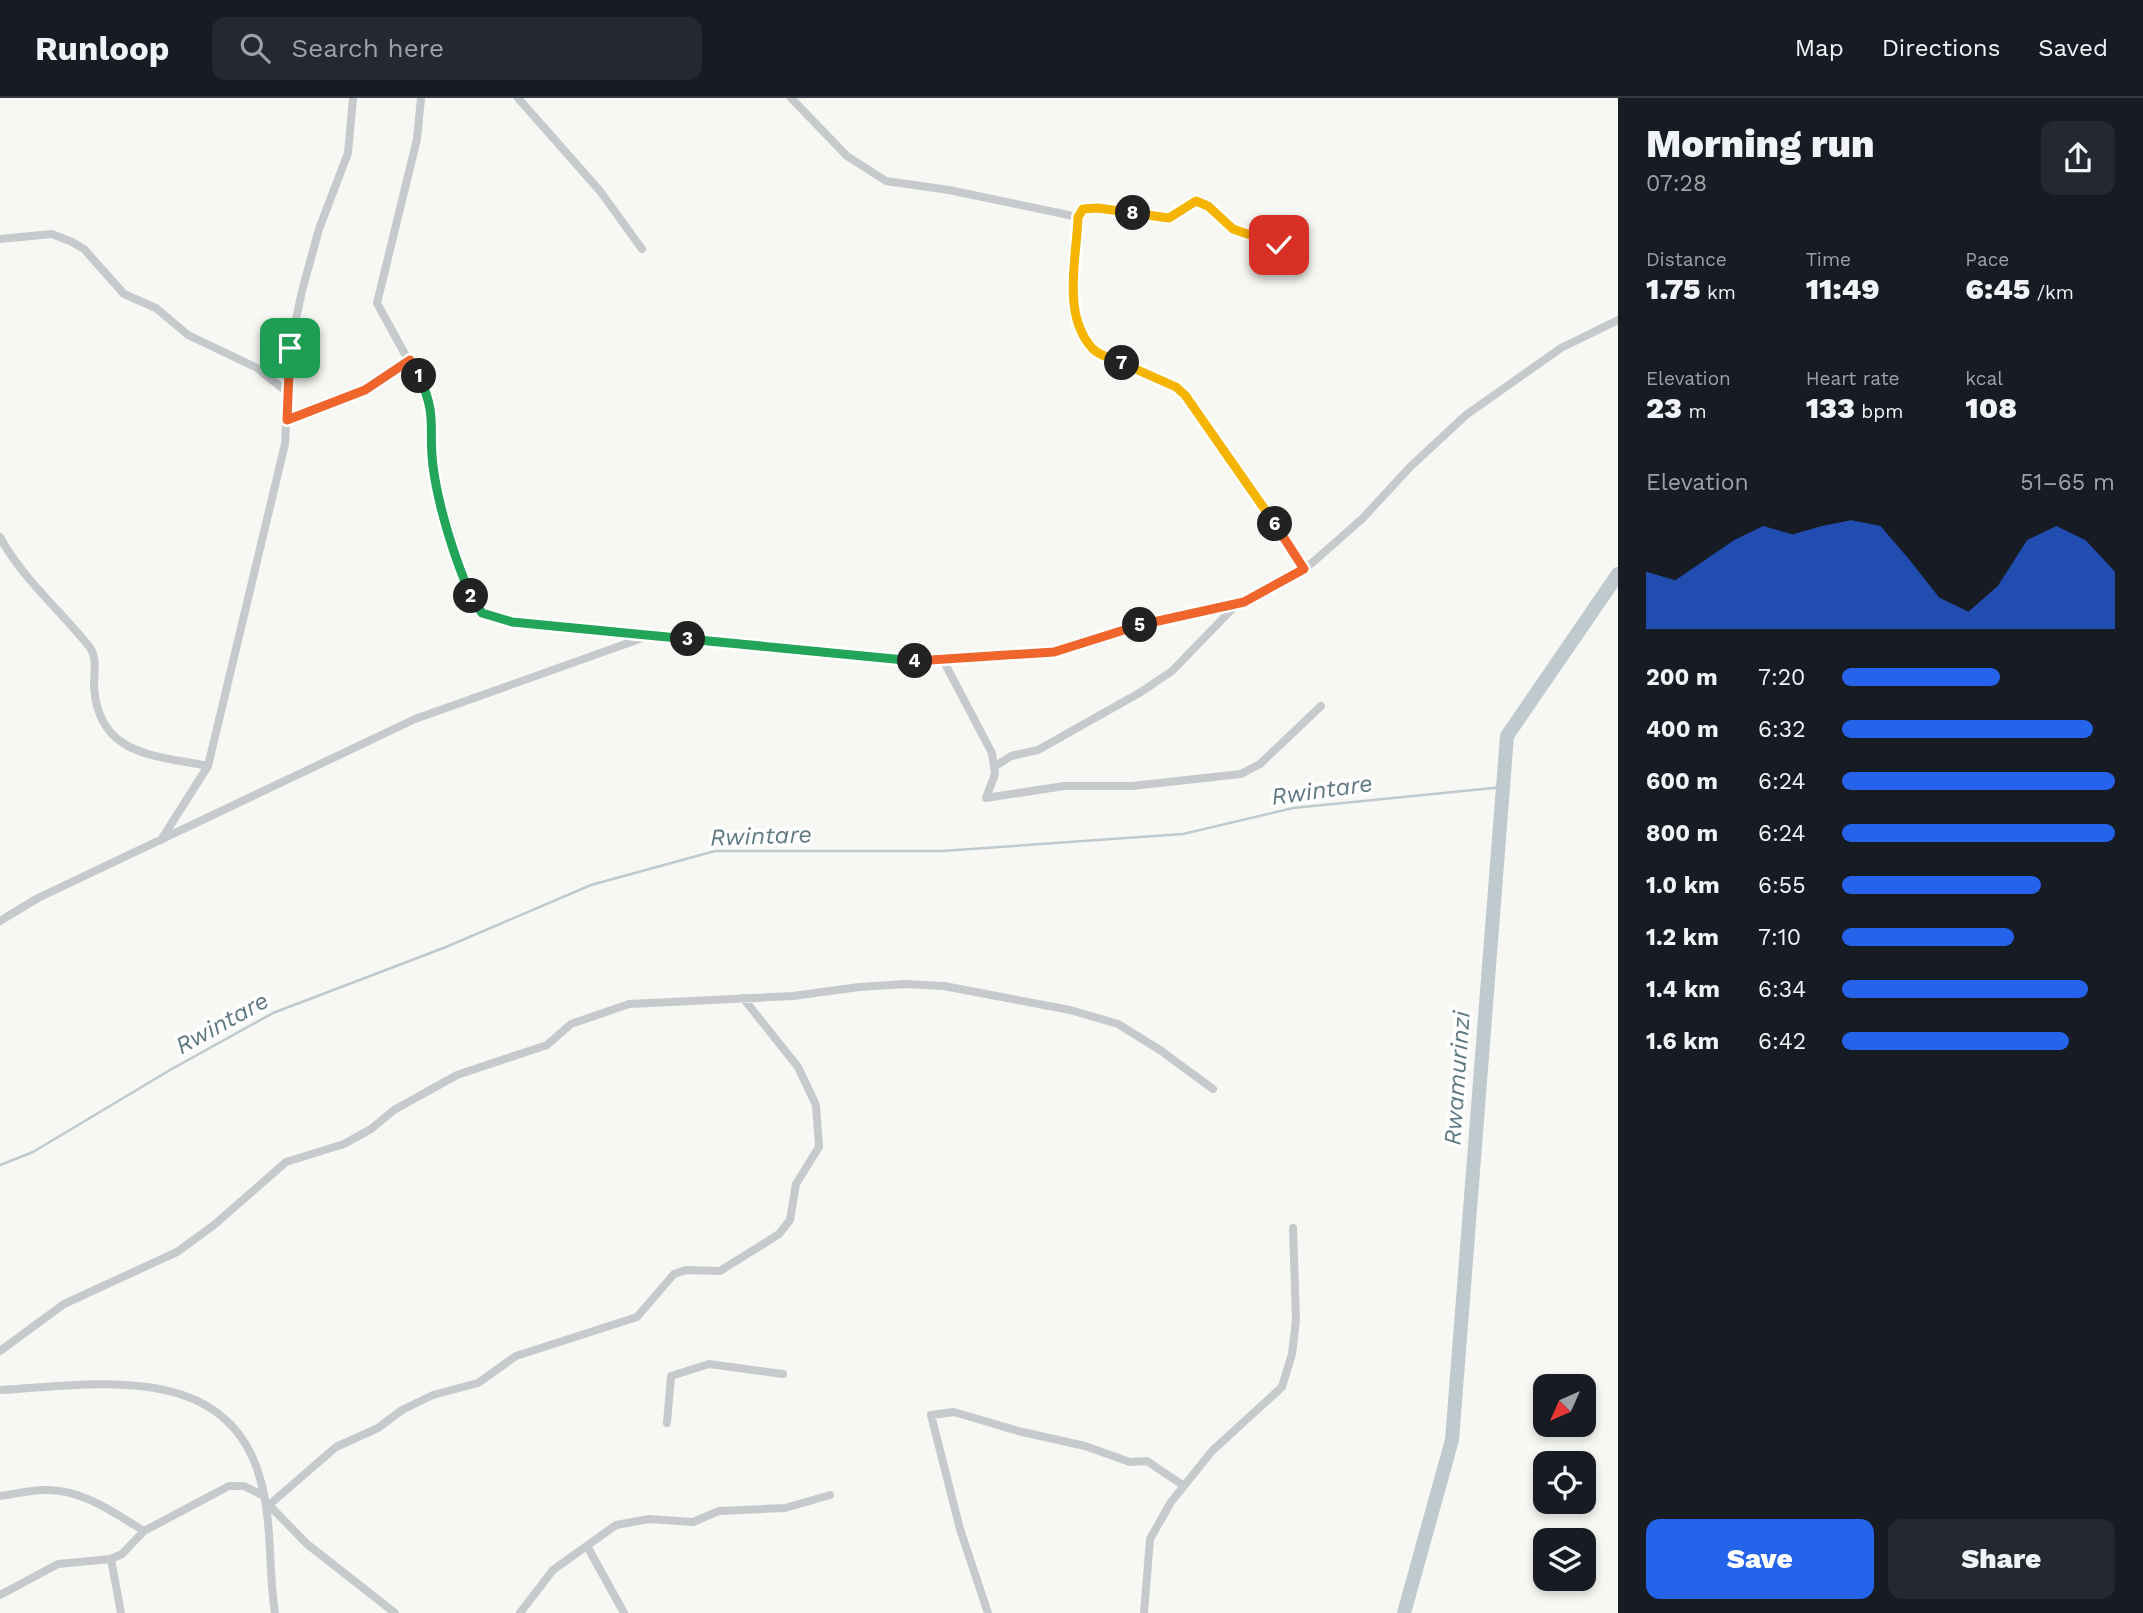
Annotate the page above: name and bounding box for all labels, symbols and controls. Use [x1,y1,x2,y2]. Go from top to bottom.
search box [212,17,702,80]
text: Runloop [35,29,170,68]
icon: search [236,29,274,67]
text: Search here [292,33,444,63]
text: Map [1795,34,1844,62]
text: Directions [1882,34,2000,62]
text: Saved [2038,34,2108,62]
button: share [2041,121,2115,195]
text: Morning run [1646,122,1875,166]
text: 07:28 [1646,170,1707,197]
pin: 8 [1116,195,1150,230]
text: 8 [1127,201,1138,224]
pin [1249,215,1309,275]
icon: check [1260,226,1298,264]
text: Distance [1646,248,1727,271]
text: Time [1806,248,1851,271]
text: Pace [1965,248,2009,271]
text: 1.75 [1646,271,1700,306]
text: 11:49 [1806,271,1880,306]
text: 6:45 [1965,271,2030,306]
text: km [1700,281,1736,304]
text: /km [2030,281,2074,304]
pin [260,318,320,378]
icon: arrive [271,329,309,367]
pin: 7 [1104,345,1140,380]
text: 7 [1116,351,1127,374]
pin: 1 [402,358,436,394]
text: 1 [414,364,423,387]
text: Elevation [1646,367,1731,390]
text: Heart rate [1806,367,1900,390]
text: kcal [1965,367,2003,390]
text: 23 [1646,390,1682,425]
text: 133 [1806,390,1855,425]
text: 108 [1965,390,2017,425]
text: m [1682,400,1707,423]
text: bpm [1855,400,1903,423]
text: Elevation [1646,469,1749,496]
text: 51–65 m [2020,469,2115,496]
pin: 6 [1258,506,1292,542]
text: 6 [1269,512,1280,535]
pin: 2 [454,578,489,614]
text: 2 [465,584,476,607]
pin: 5 [1122,608,1158,642]
text: 5 [1134,613,1145,636]
pin: 3 [670,622,706,656]
text: 3 [682,627,693,650]
pin: 4 [898,644,932,678]
text: 4 [908,649,921,672]
text: 200 m [1646,664,1718,691]
text: 7:20 [1758,664,1805,691]
text: 400 m [1646,716,1719,743]
text: 6:32 [1758,716,1806,743]
text: 600 m [1646,768,1718,795]
text: 6:24 [1758,768,1806,795]
water label: Rwintare [1270,769,1374,811]
water label: Rwintare [710,820,812,852]
text: 800 m [1646,820,1718,847]
text: 6:24 [1758,820,1806,847]
text: 1.0 km [1646,872,1720,899]
text: 6:55 [1758,872,1806,899]
text: 1.2 km [1646,924,1719,951]
text: 7:10 [1758,924,1801,951]
text: 1.4 km [1646,976,1720,1003]
text: 6:34 [1758,976,1806,1003]
water label: Rwintare [171,986,273,1060]
water label: Rwamurinzi [1438,1009,1476,1146]
text: 1.6 km [1646,1028,1719,1055]
text: 6:42 [1758,1028,1806,1055]
north arrow [1533,1374,1596,1437]
map controls [1533,1374,1596,1591]
button: locate [1533,1451,1596,1514]
button: Save [1646,1519,1874,1599]
button: Share [1888,1519,2115,1599]
button: layers [1533,1528,1596,1591]

